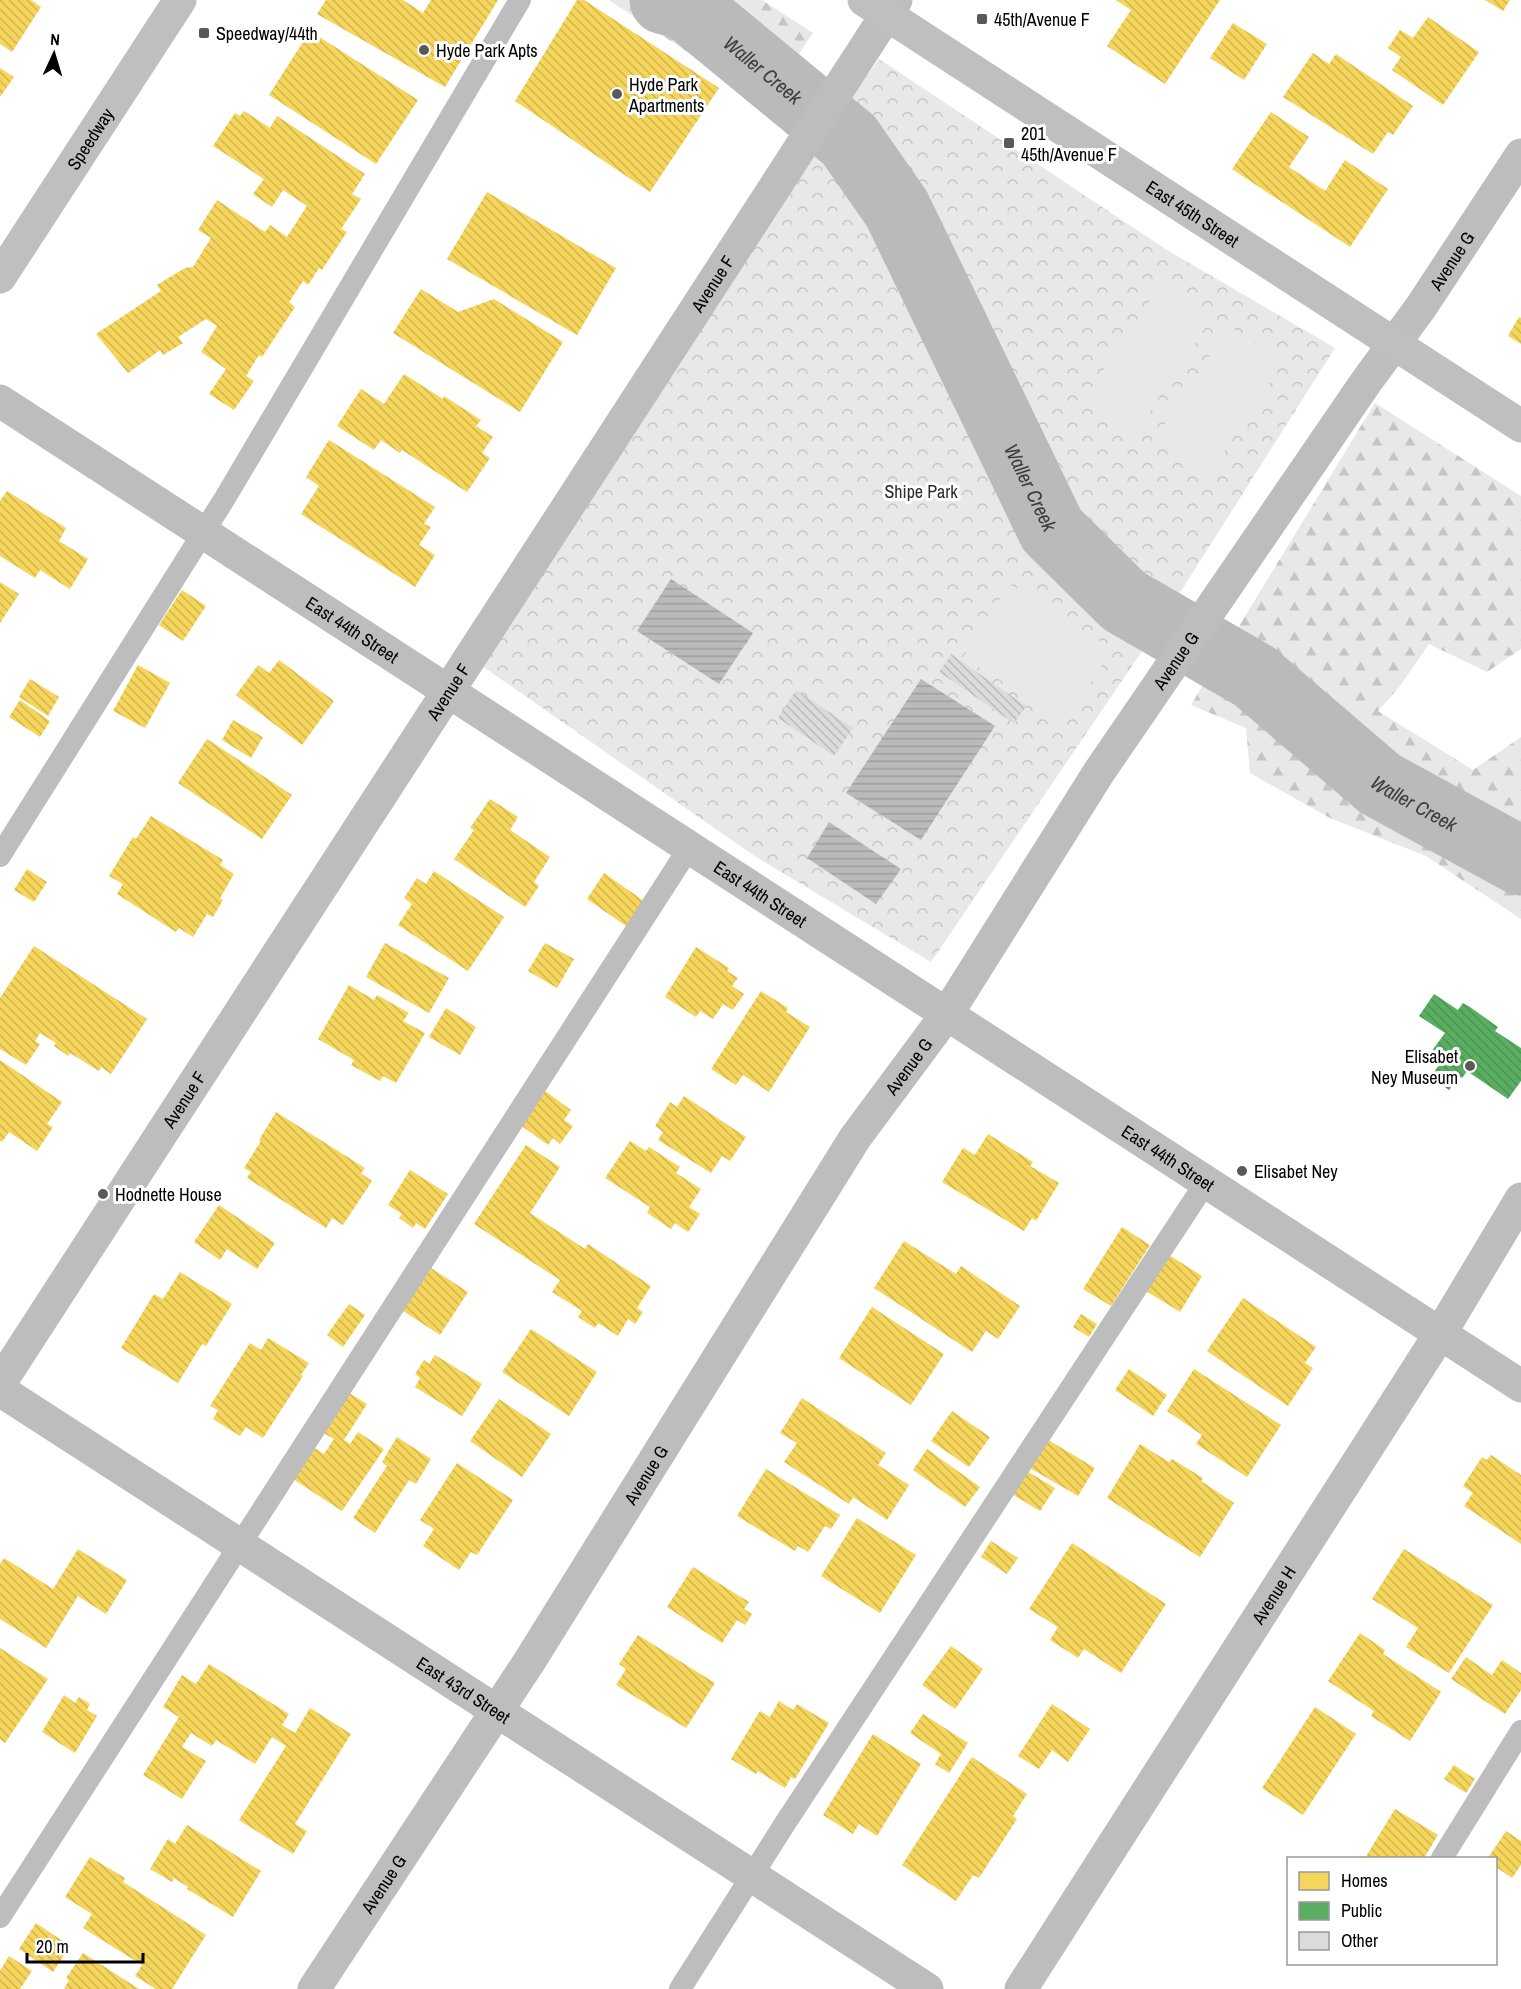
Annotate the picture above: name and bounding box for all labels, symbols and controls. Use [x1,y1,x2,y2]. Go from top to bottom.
place label: 45th/Avenue F [994,7,1090,32]
marker: 45th/Avenue F [975,12,989,26]
place label: Speedway/44th [216,21,318,46]
north arrow [24,24,84,84]
marker: Speedway/44th [197,26,211,40]
text: N [50,28,61,50]
water label: Waller Creek [718,29,809,110]
place label: Hyde Park Apts [436,38,538,63]
marker: Hyde Park Apts [417,43,431,57]
place label: Hyde Park Apartments [628,72,704,118]
marker: Hyde Park Apartments [610,87,624,101]
street label: Speedway [61,102,120,174]
place label: 201 45th/Avenue F [1021,121,1117,167]
marker: 201 45th/Avenue F [1002,136,1016,150]
street label: East 45th Street [1142,174,1244,253]
street label: Avenue G [1423,226,1480,296]
street label: Avenue F [684,250,740,318]
water label: Waller Creek [999,439,1064,536]
park label: Shipe Park [884,479,958,504]
street label: East 44th Street [301,590,404,669]
street label: Avenue G [1146,626,1204,695]
street label: Avenue F [420,658,476,726]
water label: Waller Creek [1365,769,1463,838]
street label: East 44th Street [709,854,812,933]
street label: Avenue G [878,1032,938,1101]
place label: Elisabet Ney Museum [1371,1044,1458,1090]
marker: Elisabet Ney Museum [1463,1059,1477,1073]
street label: Avenue F [156,1066,211,1133]
street label: East 44th Street [1117,1118,1220,1197]
place label: Elisabet Ney [1254,1159,1338,1184]
marker: Elisabet Ney [1235,1164,1249,1178]
place label: Hodnette House [115,1182,222,1207]
marker: Hodnette House [96,1187,110,1201]
street label: Avenue G [617,1440,673,1510]
street label: Avenue H [1245,1561,1301,1630]
street label: East 43rd Street [412,1650,515,1729]
street label: Avenue G [354,1849,412,1919]
legend [1287,1857,1497,1965]
text: Homes [1341,1868,1388,1893]
text: Public [1341,1898,1382,1923]
scale bar [27,1926,142,1964]
text: Other [1341,1928,1378,1953]
text: 20 m [36,1934,69,1959]

